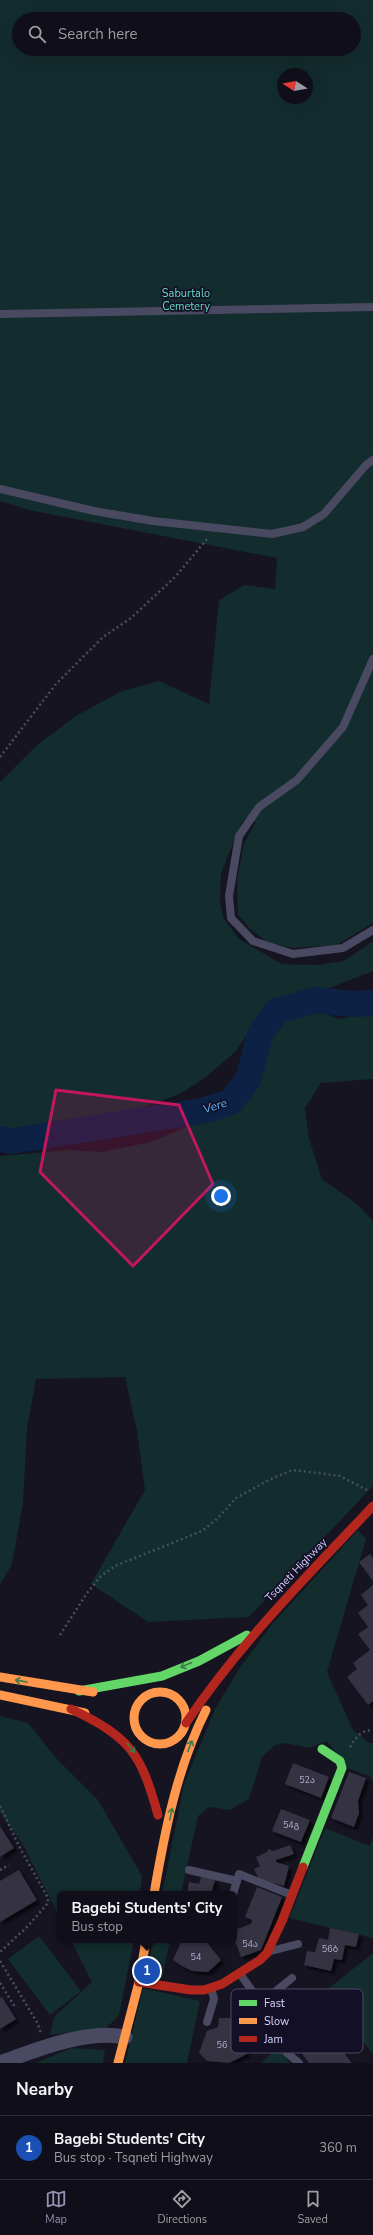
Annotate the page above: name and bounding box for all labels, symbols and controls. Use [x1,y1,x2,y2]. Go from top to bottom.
search box [12,12,361,56]
icon: search [26,23,48,45]
text: Search here [58,24,138,44]
north arrow [277,68,313,104]
park label: Saburtalo Cemetery [162,286,210,314]
water label: Vere [201,1094,230,1117]
your location [211,1186,231,1206]
street label: Tsqneti Highway [262,1535,330,1605]
one-way arrow [180,1662,192,1669]
one-way arrow [15,1676,28,1684]
one-way arrow [187,1740,195,1752]
one-way arrow [127,1743,136,1753]
house number: 52ა [299,1774,315,1786]
one-way arrow [167,1808,175,1821]
house number: 54გ [283,1819,299,1831]
popup [57,1891,237,1943]
text: Bagebi Students' City [72,1898,222,1918]
text: Bus stop [72,1918,123,1936]
house number: 54ა [242,1938,258,1950]
house number: 56ბ [322,1943,338,1955]
house number: 54 [191,1951,202,1963]
pin: 1 [134,1956,160,1986]
legend [231,1989,363,2053]
text: Fast [264,1996,285,2011]
text: Slow [264,2014,289,2029]
text: Jam [263,2032,283,2047]
house number: 56 [217,2039,227,2051]
text: Nearby [16,2078,73,2101]
text: Bagebi Students' City [54,2129,205,2149]
text: 1 [25,2139,33,2157]
text: 360 m [319,2139,357,2157]
text: Bus stop · Tsqneti Highway [54,2149,213,2167]
tab: Map [45,2188,67,2227]
tab: Directions [157,2188,207,2227]
tab: Saved [297,2188,328,2227]

